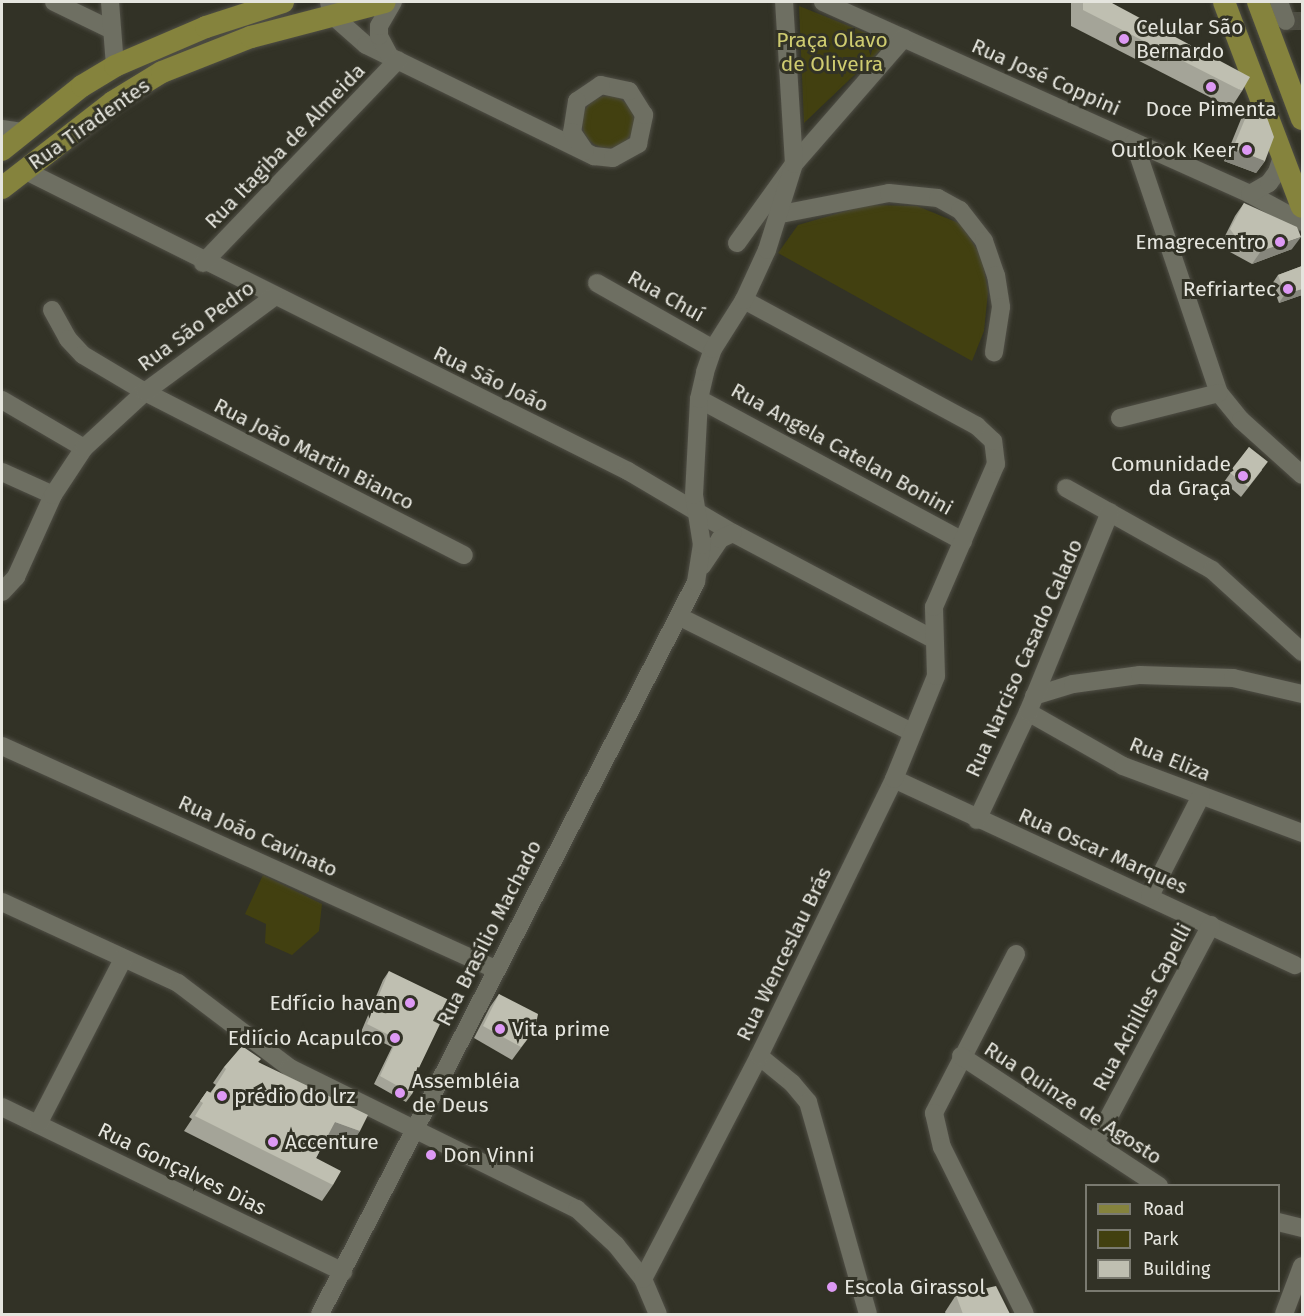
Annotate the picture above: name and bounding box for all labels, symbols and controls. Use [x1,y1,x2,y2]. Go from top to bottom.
place label: Celular São Bernardo [1136,14,1243,64]
park label: Praça Olavo de Oliveira [776,27,888,77]
marker: Celular São Bernardo [1117,32,1131,46]
street label: Rua José Coppini [968,33,1124,121]
street label: Rua Itagiba de Almeida [200,58,370,234]
street label: Rua Tiradentes [23,73,155,175]
marker: Doce Pimenta [1204,80,1218,94]
place label: Doce Pimenta [1145,96,1277,122]
place label: Outlook Keer [1111,137,1235,163]
marker: Outlook Keer [1240,143,1254,157]
place label: Emagrecentro [1135,229,1266,255]
marker: Emagrecentro [1271,233,1289,251]
street label: Rua Chuí [623,265,709,327]
street label: Rua São Pedro [133,275,259,377]
place label: Refriartec [1183,276,1276,302]
marker: Refriartec [1281,282,1295,296]
street label: Rua São João [429,340,553,418]
street label: Rua Angela Catelan Bonini [727,377,957,521]
street label: Rua João Martin Bianco [210,393,418,515]
place label: Comunidade da Graça [1111,451,1231,501]
marker: Comunidade da Graça [1236,469,1250,483]
street label: Rua Narciso Casado Calado [960,535,1088,781]
street label: Rua Eliza [1126,731,1214,787]
street label: Rua João Cavinato [174,790,342,882]
street label: Rua Oscar Marques [1015,802,1191,900]
street label: Rua Brasílio Machado [431,836,547,1030]
street label: Rua Wenceslau Brás [731,863,837,1045]
street label: Rua Achilles Capelli [1087,919,1197,1095]
place label: Edfício havan [269,990,398,1016]
marker: Edfício havan [403,996,417,1010]
place label: Vita prime [512,1016,610,1042]
marker: Vita prime [493,1022,507,1036]
place label: Ediício Acapulco [228,1025,383,1051]
marker: Ediício Acapulco [388,1031,402,1045]
street label: Rua Quinze de Agosto [979,1036,1167,1170]
place label: Assembléia de Deus [412,1068,520,1118]
place label: prédio do lrz [234,1083,355,1109]
marker: Assembléia de Deus [393,1086,407,1100]
marker: prédio do lrz [215,1089,229,1103]
street label: Rua Gonçalves Dias [94,1117,270,1221]
place label: Accenture [285,1129,379,1155]
marker: Accenture [266,1135,280,1149]
place label: Don Vinni [443,1142,535,1168]
marker: Don Vinni [424,1148,438,1162]
legend [1085,1184,1280,1292]
text: Road [1143,1198,1185,1220]
text: Park [1143,1228,1178,1250]
text: Building [1143,1258,1210,1280]
place label: Escola Girassol [844,1274,985,1300]
marker: Escola Girassol [825,1280,839,1294]

